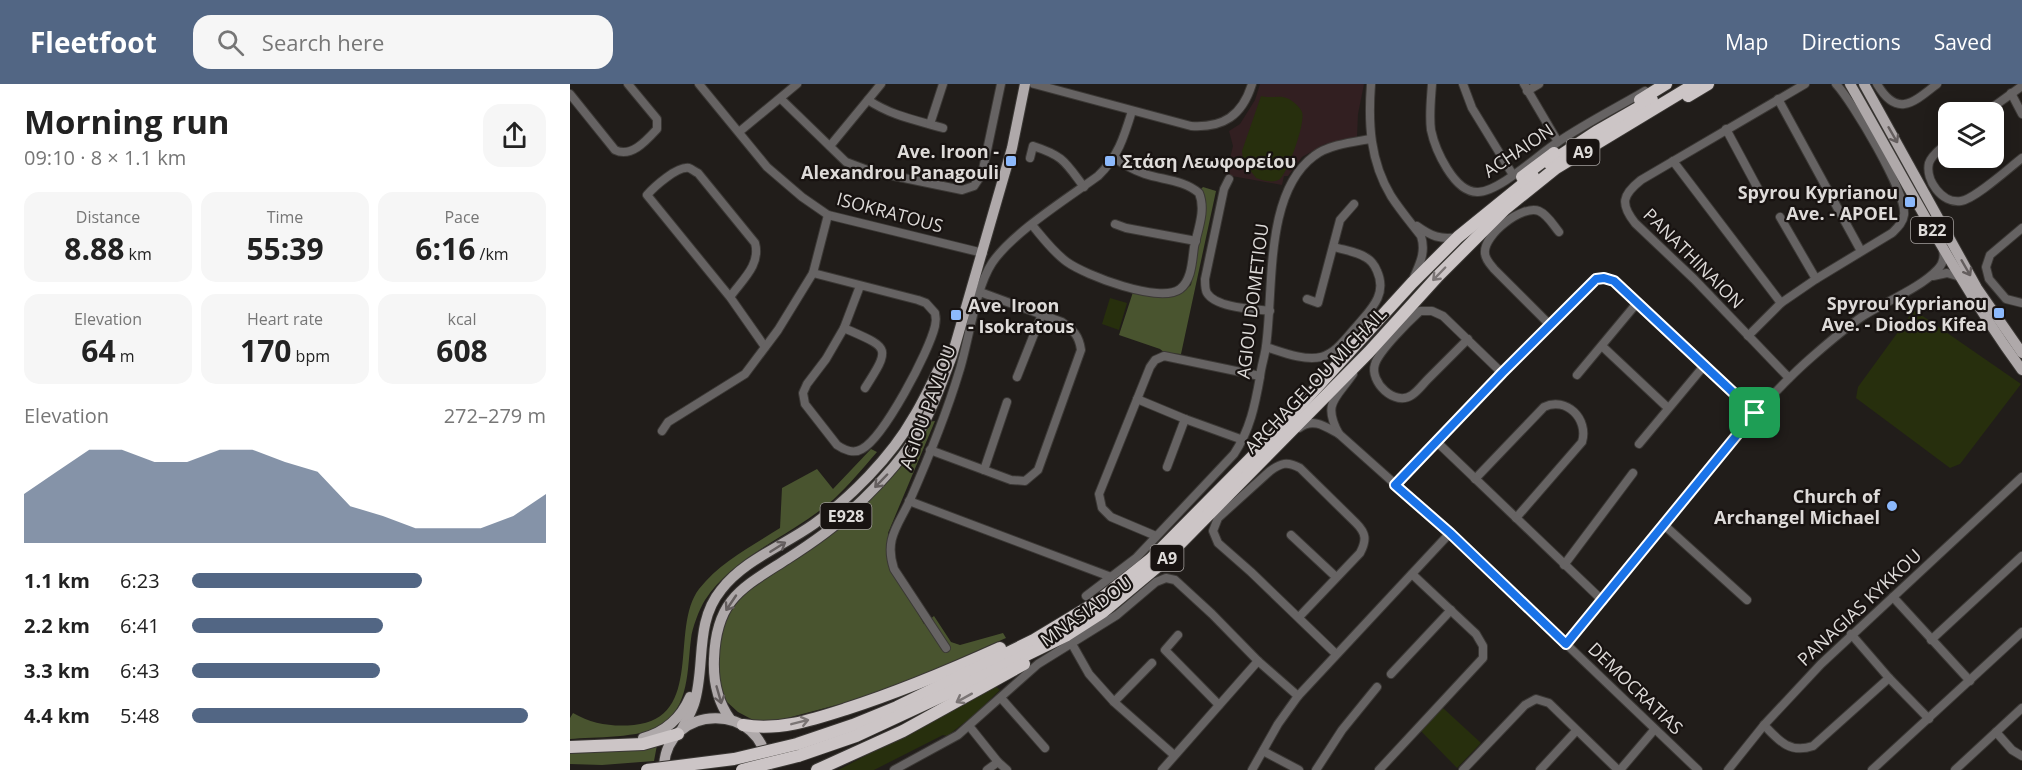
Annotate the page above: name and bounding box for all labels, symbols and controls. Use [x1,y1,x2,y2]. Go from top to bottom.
search box [193,15,613,69]
text: Fleetfoot [30,23,157,61]
icon: search [214,26,247,59]
text: Search here [262,27,384,57]
text: Map [1725,28,1768,56]
text: Directions [1801,28,1901,56]
text: Saved [1934,28,1992,56]
text: Morning run [24,99,230,144]
map controls [1938,102,2004,168]
button: layers [1938,102,2004,168]
button: share [483,104,546,167]
street label: ACHAION [1478,118,1558,182]
one-way arrow [1887,126,1899,143]
place label: Ave. Iroon - Alexandrou Panagouli [801,139,999,184]
road number: A9 [1566,139,1600,165]
text: 09:10 · 8 × 1.1 km [24,144,186,171]
place label: Στάση Λεωφορείου [1122,149,1296,173]
marker: Ave. Iroon - Alexandrou Panagouli [1004,154,1018,168]
marker: Στάση Λεωφορείου [1103,154,1117,168]
place label: Spyrou Kyprianou Ave. - APOEL [1738,180,1898,225]
street label: ISOKRATOUS [834,186,946,238]
marker: Spyrou Kyprianou Ave. - APOEL [1903,195,1917,209]
street label: PANATHINAION [1639,203,1749,313]
text: Distance [76,206,140,228]
text: Time [267,206,303,228]
text: Pace [444,206,480,228]
road number: B22 [1911,217,1953,243]
street label: AGIOU DOMETIOU [1231,222,1273,380]
text: 8.88 [64,228,124,269]
text: 55:39 [246,228,324,269]
text: 6:16 [415,228,475,269]
text: km [124,243,152,265]
text: /km [475,243,509,265]
one-way arrow [1961,259,1972,277]
one-way arrow [1432,267,1447,282]
place label: Spyrou Kyprianou Ave. - Diodos Kifea [1821,291,1987,336]
place label: Ave. Iroon - Isokratous [968,293,1075,338]
street label: ARCHAGELOU MICHAIL [1239,302,1391,458]
marker: Spyrou Kyprianou Ave. - Diodos Kifea [1992,306,2006,320]
text: Elevation [74,308,142,330]
text: Heart rate [247,308,323,330]
text: kcal [448,308,477,330]
marker: Ave. Iroon - Isokratous [949,308,963,322]
text: 64 [81,330,116,371]
text: 170 [240,330,291,371]
text: 608 [436,330,488,371]
street label: AGIOU PAVLOU [893,341,961,473]
text: m [116,345,135,367]
text: bpm [291,345,330,367]
pin [1729,387,1780,438]
icon: arrive [1738,396,1771,429]
text: Elevation [24,402,109,429]
text: 272–279 m [444,402,546,429]
one-way arrow [874,473,888,488]
place label: Church of Archangel Michael [1714,484,1881,529]
marker: Church of Archangel Michael [1885,499,1899,513]
road number: E928 [820,503,872,529]
one-way arrow [769,540,786,552]
street label: PANAGIAS KYKKOU [1792,543,1926,671]
road number: A9 [1150,545,1184,571]
text: 1.1 km [24,567,90,594]
text: 6:23 [120,567,160,594]
street label: MNASIADOU [1035,570,1137,652]
one-way arrow [724,594,737,611]
text: 2.2 km [24,612,90,639]
text: 6:41 [120,612,160,639]
street label: DEMOCRATIAS [1583,637,1689,740]
text: 3.3 km [24,657,90,684]
text: 6:43 [120,657,160,684]
one-way arrow [714,685,725,704]
one-way arrow [956,693,973,705]
text: 4.4 km [24,702,90,729]
text: 5:48 [120,702,160,729]
one-way arrow [790,716,809,728]

